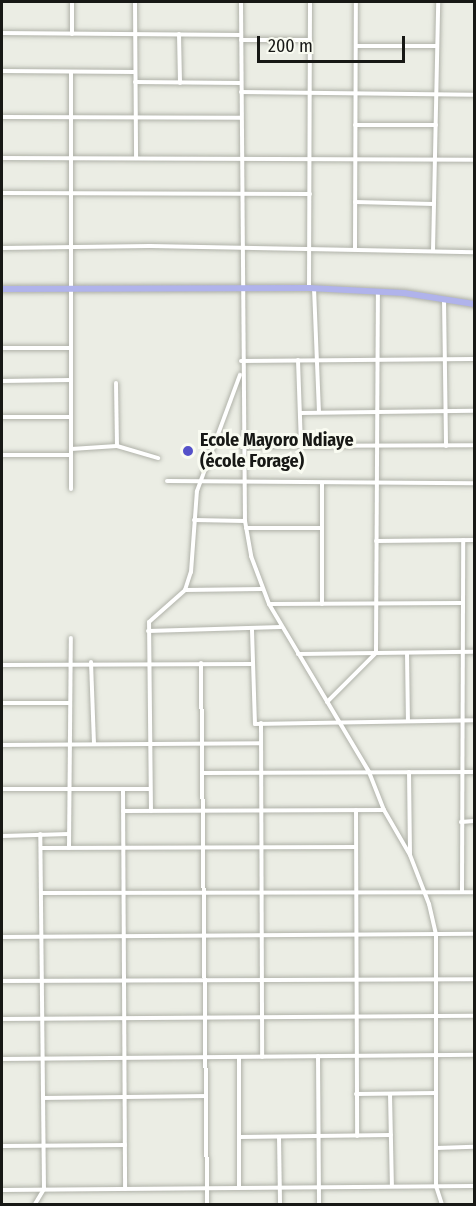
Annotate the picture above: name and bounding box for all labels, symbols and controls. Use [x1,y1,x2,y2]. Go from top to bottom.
scale bar [260,24,408,62]
text: 200 m [268,35,313,57]
place label: Ecole Mayoro Ndiaye (école Forage) [200,430,354,472]
marker: Ecole Mayoro Ndiaye (école Forage) [181,444,195,458]

